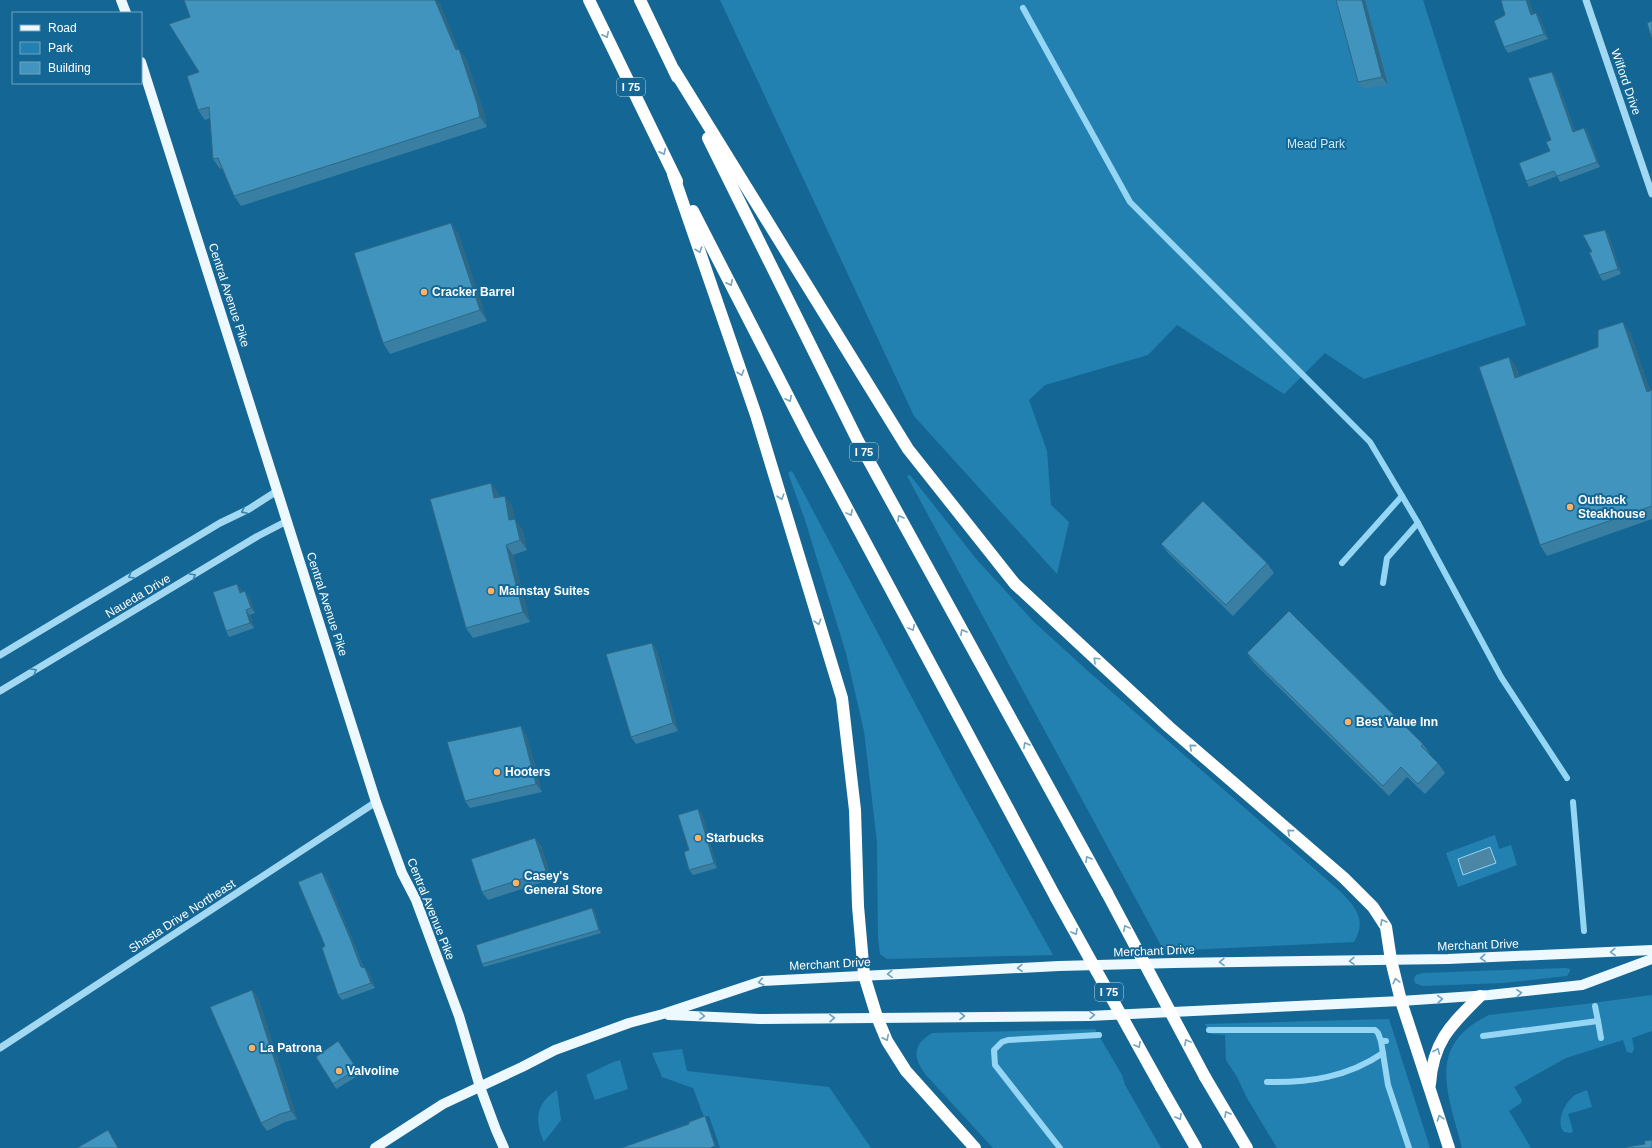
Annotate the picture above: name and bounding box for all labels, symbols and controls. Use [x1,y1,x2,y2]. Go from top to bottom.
legend [12,12,142,84]
text: Road [48,21,77,35]
one-way arrow [601,31,609,38]
text: Park [48,41,74,55]
street label: Wilford Drive [1608,47,1644,117]
text: Building [48,61,91,75]
road number: I 75 [617,78,645,96]
park label: Mead Park [1287,137,1346,151]
one-way arrow [658,148,666,155]
street label: Central Avenue Pike [206,241,253,349]
one-way arrow [695,247,703,254]
one-way arrow [725,279,732,286]
place label: Cracker Barrel [432,285,515,299]
marker: Cracker Barrel [419,287,429,297]
one-way arrow [737,370,745,377]
one-way arrow [785,394,792,402]
road number: I 75 [850,443,878,461]
place label: Outback Steakhouse [1578,493,1646,521]
one-way arrow [776,494,785,501]
marker: Outback Steakhouse [1565,502,1575,512]
one-way arrow [240,506,248,514]
one-way arrow [845,509,853,517]
one-way arrow [898,515,905,522]
street label: Central Avenue Pike [304,550,351,658]
street label: Naueda Drive [103,571,173,621]
one-way arrow [128,572,135,579]
one-way arrow [189,573,196,580]
place label: Mainstay Suites [499,584,590,598]
marker: Mainstay Suites [486,586,496,596]
one-way arrow [813,618,822,625]
one-way arrow [907,624,914,631]
one-way arrow [960,628,968,636]
one-way arrow [1093,657,1101,664]
one-way arrow [30,668,37,675]
place label: Best Value Inn [1356,715,1438,729]
marker: Best Value Inn [1343,717,1353,727]
one-way arrow [1023,742,1030,750]
one-way arrow [1189,745,1197,752]
place label: Hooters [505,765,551,779]
marker: Hooters [492,767,502,777]
one-way arrow [1288,830,1295,837]
place label: Starbucks [706,831,764,845]
marker: Starbucks [693,833,703,843]
street label: Central Avenue Pike [404,856,458,962]
one-way arrow [1086,856,1093,863]
place label: Casey's General Store [524,869,603,897]
street label: Shasta Drive Northeast [126,876,238,956]
marker: Casey's General Store [511,878,521,888]
one-way arrow [1380,920,1387,927]
one-way arrow [1123,925,1130,932]
one-way arrow [1070,928,1078,935]
street label: Merchant Drive [1437,937,1519,953]
street label: Merchant Drive [1113,943,1195,959]
one-way arrow [1610,947,1616,956]
one-way arrow [1480,953,1486,962]
street label: Merchant Drive [789,955,871,973]
one-way arrow [1349,957,1355,965]
one-way arrow [1219,958,1225,966]
one-way arrow [1017,964,1023,972]
one-way arrow [887,970,893,978]
one-way arrow [757,978,764,986]
one-way arrow [1393,978,1401,984]
road number: I 75 [1095,983,1123,1001]
one-way arrow [1516,988,1522,997]
one-way arrow [1437,994,1443,1003]
one-way arrow [1089,1011,1095,1020]
one-way arrow [699,1012,705,1020]
one-way arrow [959,1012,965,1021]
one-way arrow [829,1013,835,1022]
one-way arrow [881,1034,889,1042]
one-way arrow [1184,1039,1192,1047]
place label: La Patrona [260,1041,322,1055]
one-way arrow [1134,1041,1141,1048]
marker: La Patrona [247,1043,257,1053]
one-way arrow [1432,1047,1440,1054]
place label: Valvoline [347,1064,399,1078]
marker: Valvoline [334,1066,344,1076]
one-way arrow [1225,1111,1232,1118]
one-way arrow [1174,1113,1181,1120]
one-way arrow [1436,1115,1444,1122]

